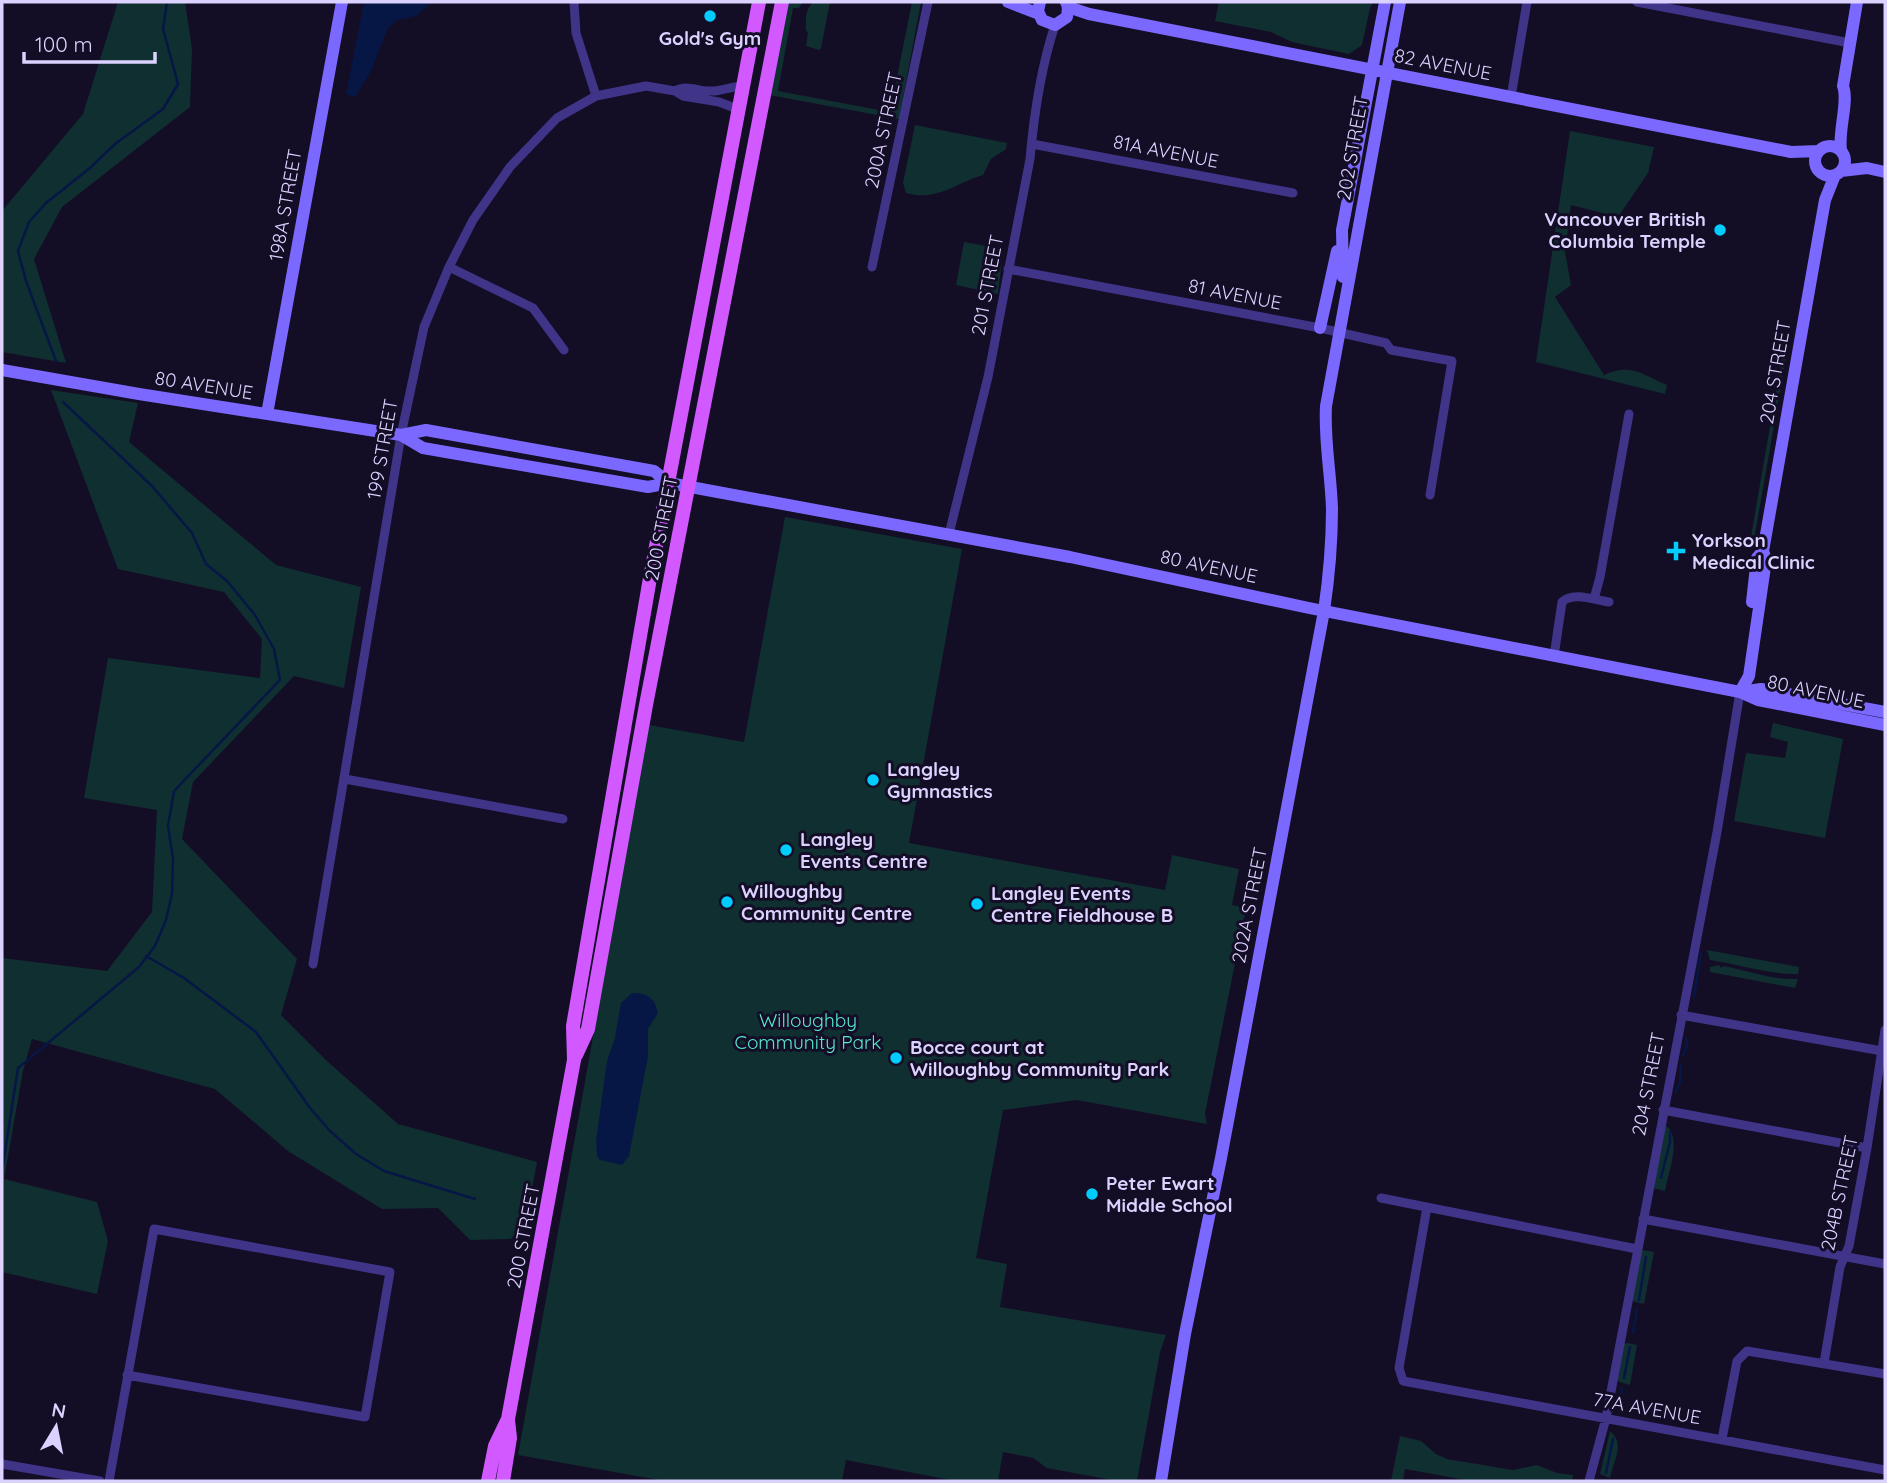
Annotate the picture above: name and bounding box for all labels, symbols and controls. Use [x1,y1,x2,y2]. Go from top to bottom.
marker: Gold's Gym [702,8,718,24]
scale bar [24,21,156,65]
place label: Gold's Gym [659,26,761,50]
text: 100 m [35,31,93,57]
street label: 82 AVENUE [1393,43,1493,85]
street label: 200A STREET [859,70,907,190]
street label: 202 STREET [1331,94,1373,202]
street label: 81A AVENUE [1111,129,1221,173]
street label: 198A STREET [263,147,307,263]
place label: Vancouver British Columbia Temple [1544,207,1706,253]
marker: Vancouver British Columbia Temple [1712,222,1728,238]
street label: 201 STREET [965,233,1009,337]
street label: 81 AVENUE [1186,273,1284,315]
street label: 204 STREET [1754,318,1796,426]
street label: 80 AVENUE [153,365,255,405]
street label: 199 STREET [361,397,403,501]
street label: 200 STREET [639,474,683,582]
place label: Yorkson Medical Clinic [1692,528,1815,574]
marker: Yorkson Medical Clinic [1666,541,1686,561]
street label: 80 AVENUE [1158,544,1260,588]
street label: 80 AVENUE [1765,669,1867,713]
place label: Langley Gymnastics [887,757,993,803]
marker: Langley Gymnastics [865,772,881,788]
place label: Langley Events Centre [800,827,928,873]
marker: Langley Events Centre [778,842,794,858]
street label: 202A STREET [1226,845,1272,965]
place label: Willoughby Community Centre [741,879,912,925]
place label: Langley Events Centre Fieldhouse B [991,881,1173,927]
marker: Willoughby Community Centre [719,894,735,910]
marker: Langley Events Centre Fieldhouse B [969,896,985,912]
park label: Willoughby Community Park [734,1008,882,1054]
street label: 204 STREET [1626,1030,1670,1138]
place label: Bocce court at Willoughby Community Park [910,1035,1170,1081]
marker: Bocce court at Willoughby Community Park [888,1050,904,1066]
street label: 204B STREET [1815,1133,1863,1253]
place label: Peter Ewart Middle School [1106,1171,1233,1217]
street label: 200 STREET [501,1182,545,1290]
marker: Peter Ewart Middle School [1084,1186,1100,1202]
street label: 77A AVENUE [1591,1387,1703,1429]
north arrow [21,1392,91,1462]
text: N [50,1397,68,1423]

